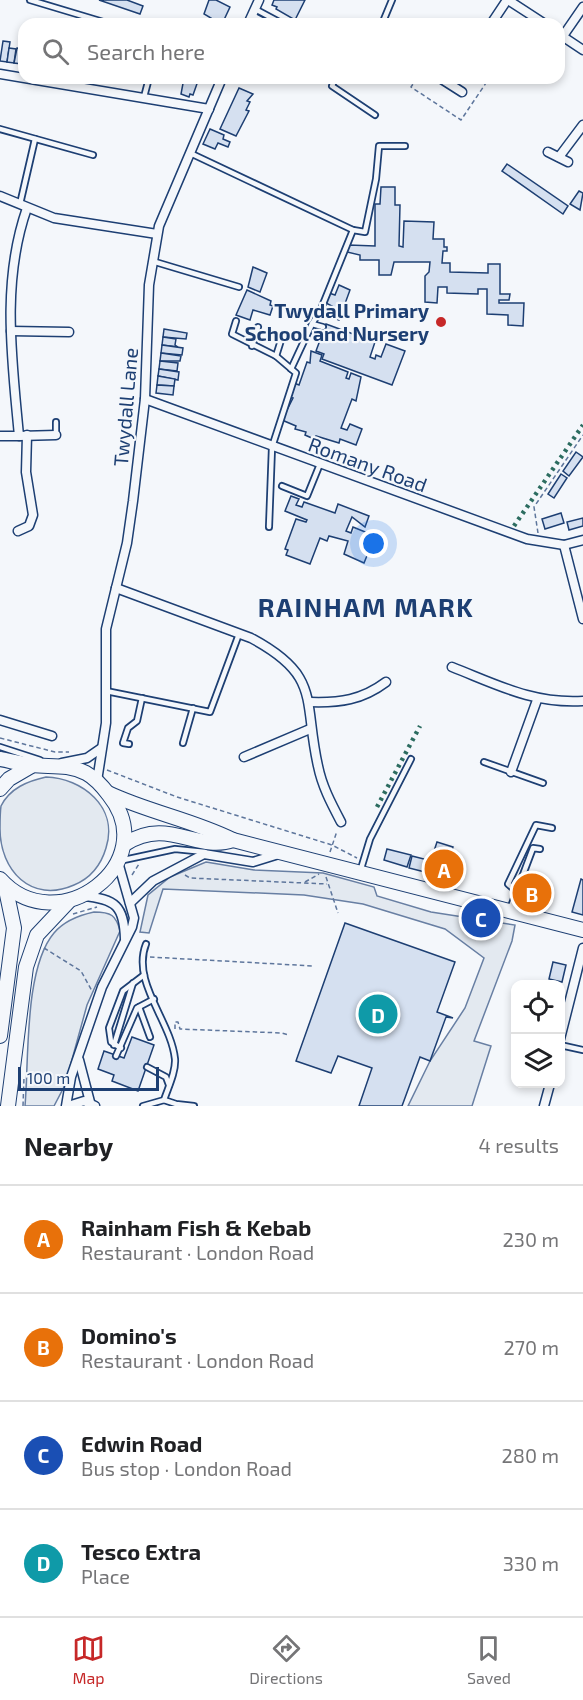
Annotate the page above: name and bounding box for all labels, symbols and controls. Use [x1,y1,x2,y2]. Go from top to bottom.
search box [18,18,565,84]
icon: search [39,35,72,68]
text: Search here [87,38,205,64]
place label: Twydall Primary School and Nursery [245,298,430,346]
marker: Twydall Primary School and Nursery [434,315,448,329]
street label: Twydall Lane [108,347,142,467]
street label: Romany Road [305,431,431,497]
your location [359,529,388,558]
district label: RAINHAM MARK [258,591,474,622]
pin: A [424,846,464,892]
pin: B [512,870,552,916]
pin: C [462,896,500,940]
map controls [511,980,565,1088]
button: locate [511,980,565,1034]
pin: D [358,992,398,1036]
button: layers [511,1034,565,1088]
scale bar [18,1064,159,1092]
text: 100 m [27,1068,70,1087]
text: Nearby [24,1130,113,1161]
text: 4 results [479,1133,559,1157]
text: Rainham Fish & Kebab [81,1214,311,1240]
text: A [37,1227,50,1251]
text: 230 m [503,1227,559,1251]
text: Restaurant · London Road [81,1240,314,1264]
text: Domino's [81,1322,177,1348]
text: B [37,1335,50,1359]
text: 270 m [503,1335,559,1359]
text: Restaurant · London Road [81,1348,314,1372]
text: Edwin Road [81,1430,202,1456]
text: C [38,1443,49,1467]
text: 280 m [502,1443,559,1467]
text: Bus stop · London Road [81,1456,292,1480]
text: Tesco Extra [81,1538,201,1564]
text: D [37,1551,50,1575]
text: 330 m [503,1551,559,1575]
text: Place [81,1564,130,1588]
tab: Map [72,1632,105,1687]
tab: Directions [249,1632,323,1687]
tab: Saved [467,1632,511,1687]

